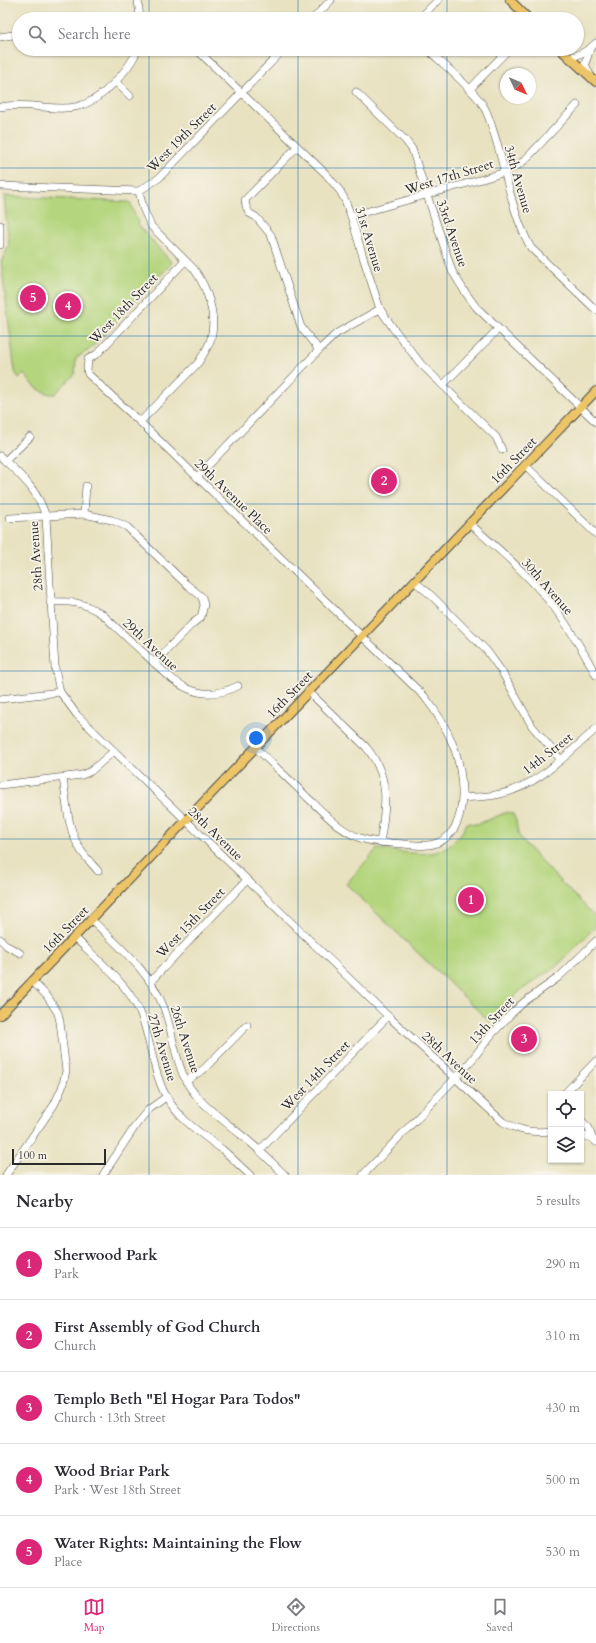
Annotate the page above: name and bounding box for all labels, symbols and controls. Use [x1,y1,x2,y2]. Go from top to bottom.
search box [12,12,584,56]
icon: search [26,23,48,45]
text: Search here [58,24,131,44]
north arrow [500,68,536,104]
street label: West 19th Street [142,99,220,177]
street label: 34th Avenue [500,143,536,216]
street label: West 17th Street [402,155,496,199]
street label: 33rd Avenue [432,197,472,270]
street label: 31st Avenue [351,204,388,274]
street label: West 18th Street [85,270,162,349]
pin: 5 [20,283,46,313]
pin: 4 [55,291,81,321]
street label: 16th Street [487,433,541,488]
street label: 29th Avenue Place [190,455,276,539]
pin: 2 [371,466,397,496]
street label: 28th Avenue [25,520,47,592]
street label: 30th Avenue [517,554,577,619]
street label: 29th Avenue [119,614,182,675]
street label: 16th Street [263,667,317,722]
your location [246,728,266,748]
street label: 14th Street [519,728,577,779]
street label: 28th Avenue [184,803,247,865]
street label: West 15th Street [152,884,229,963]
pin: 1 [458,885,484,915]
street label: 16th Street [39,902,93,957]
street label: 13th Street [465,993,519,1049]
street label: 26th Avenue [166,1003,204,1076]
street label: 27th Avenue [143,1011,181,1084]
pin: 3 [511,1024,537,1054]
street label: 28th Avenue [418,1027,481,1088]
street label: West 14th Street [277,1037,354,1116]
map controls [548,1091,584,1163]
button: locate [548,1091,584,1127]
button: layers [548,1127,584,1163]
scale bar [12,1147,106,1166]
text: 100 m [18,1148,47,1163]
text: Nearby [16,1190,73,1213]
text: 5 results [536,1192,580,1210]
text: Sherwood Park [54,1245,158,1265]
text: 1 [26,1255,32,1273]
text: 290 m [546,1255,580,1273]
text: Park [54,1265,79,1283]
text: First Assembly of God Church [54,1317,260,1337]
text: 2 [26,1327,32,1345]
text: 310 m [546,1327,580,1345]
text: Church [54,1337,96,1355]
text: Templo Beth "El Hogar Para Todos" [54,1389,301,1409]
text: 3 [26,1399,32,1417]
text: 430 m [546,1399,580,1417]
text: Church · 13th Street [54,1409,166,1427]
text: Wood Briar Park [54,1461,170,1481]
text: 4 [26,1471,32,1489]
text: 500 m [546,1471,580,1489]
text: Park · West 18th Street [54,1481,181,1499]
text: Water Rights: Maintaining the Flow [54,1533,302,1553]
text: 5 [26,1543,32,1561]
text: 530 m [546,1543,580,1561]
text: Place [54,1553,82,1571]
tab: Map [83,1596,105,1635]
tab: Directions [271,1596,320,1635]
tab: Saved [486,1596,513,1635]

